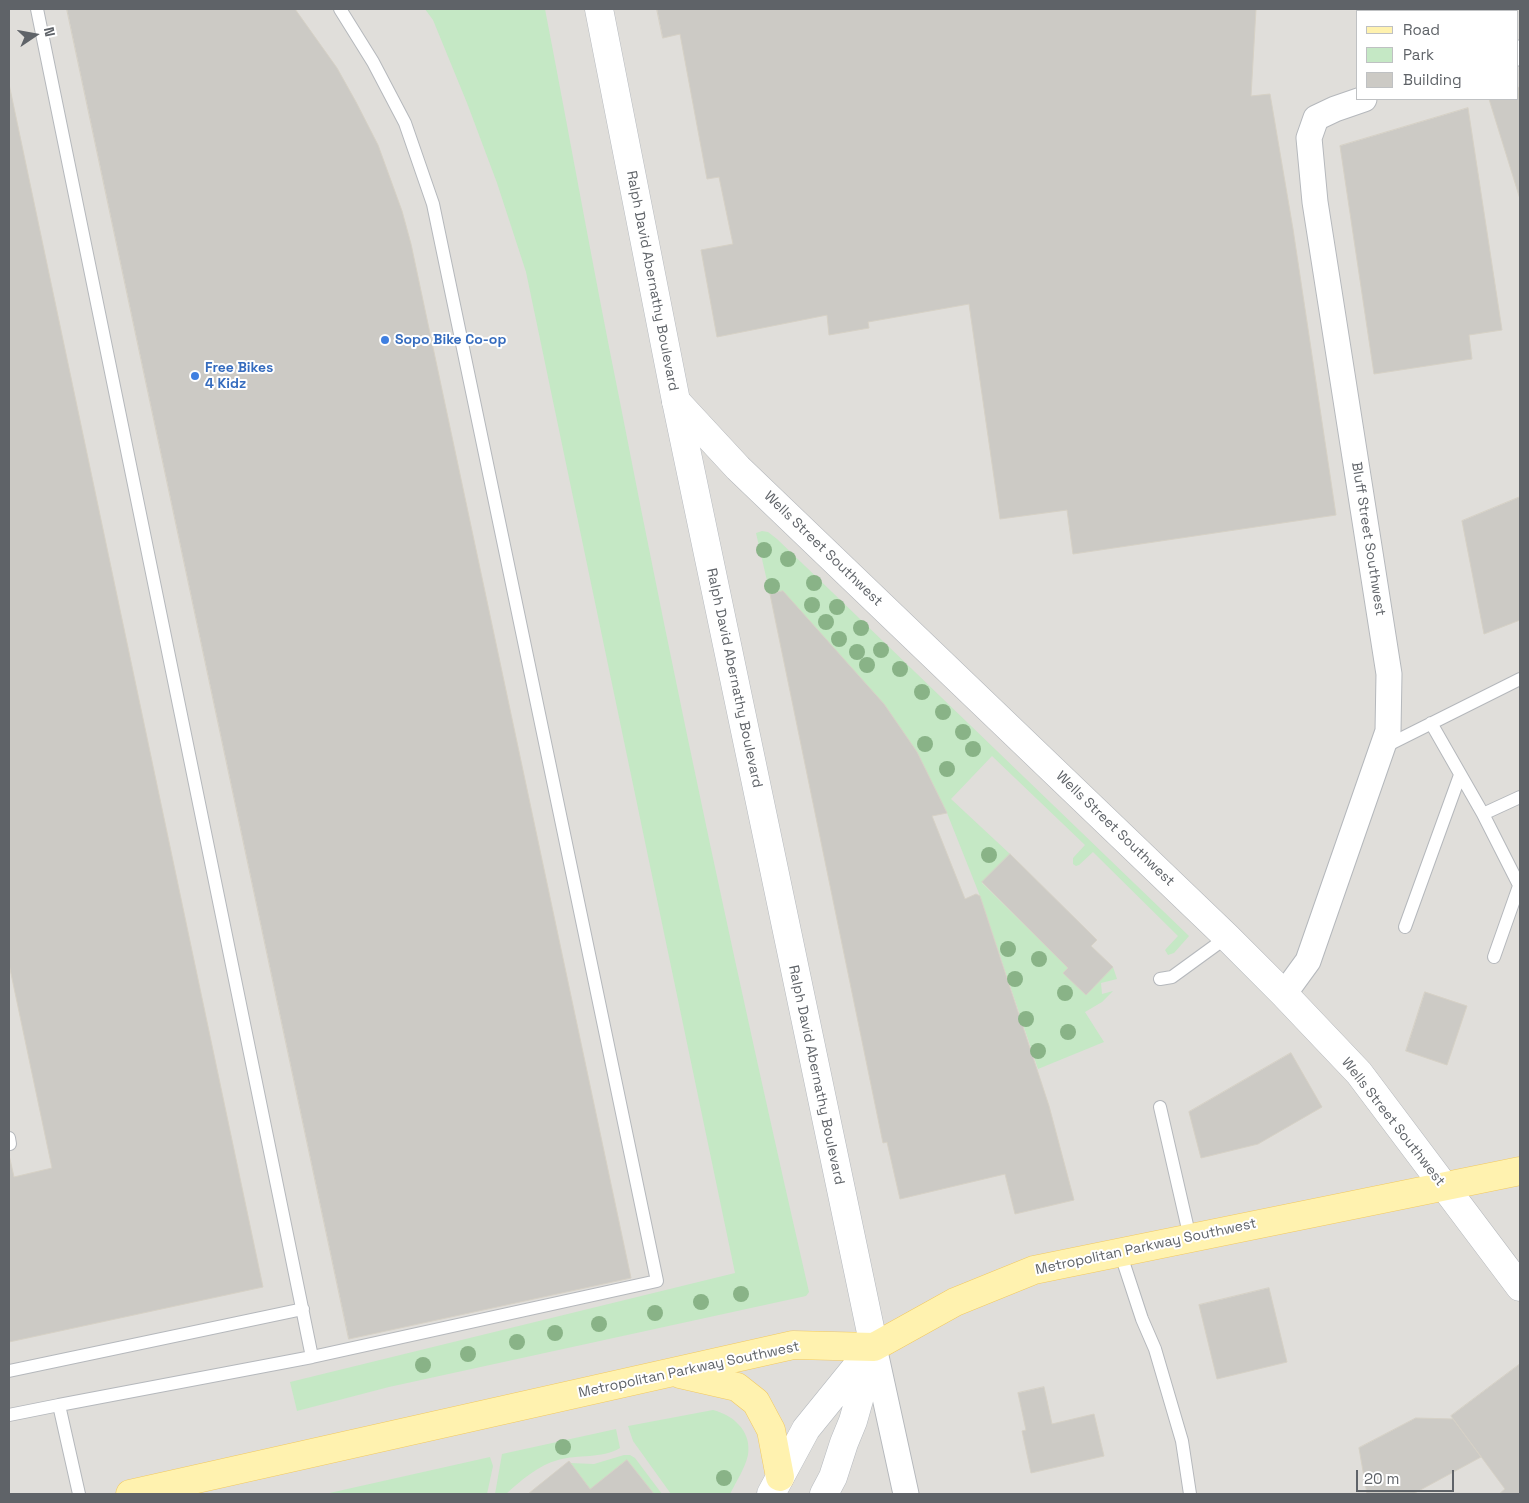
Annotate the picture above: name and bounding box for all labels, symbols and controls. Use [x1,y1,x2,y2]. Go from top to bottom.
north arrow [10,10,60,60]
legend [1356,10,1519,100]
text: Road [1403,20,1440,39]
text: N [40,25,59,38]
text: Park [1403,45,1434,64]
text: Building [1403,70,1462,89]
street label: Ralph David Abernathy Boulevard [622,169,682,393]
place label: Sopo Bike Co-op [395,332,506,348]
marker: Sopo Bike Co-op [379,334,391,346]
place label: Free Bikes 4 Kidz [205,360,273,392]
marker: Free Bikes 4 Kidz [189,370,201,382]
street label: Bluff Street Southwest [1348,461,1388,617]
street label: Wells Street Southwest [760,488,886,610]
street label: Ralph David Abernathy Boulevard [702,567,766,789]
street label: Wells Street Southwest [1052,768,1178,890]
street label: Ralph David Abernathy Boulevard [784,964,848,1186]
street label: Wells Street Southwest [1338,1054,1448,1190]
street label: Metropolitan Parkway Southwest [1034,1215,1258,1279]
street label: Metropolitan Parkway Southwest [577,1338,801,1402]
scale bar [1359,1460,1456,1492]
text: 20 m [1364,1469,1399,1488]

